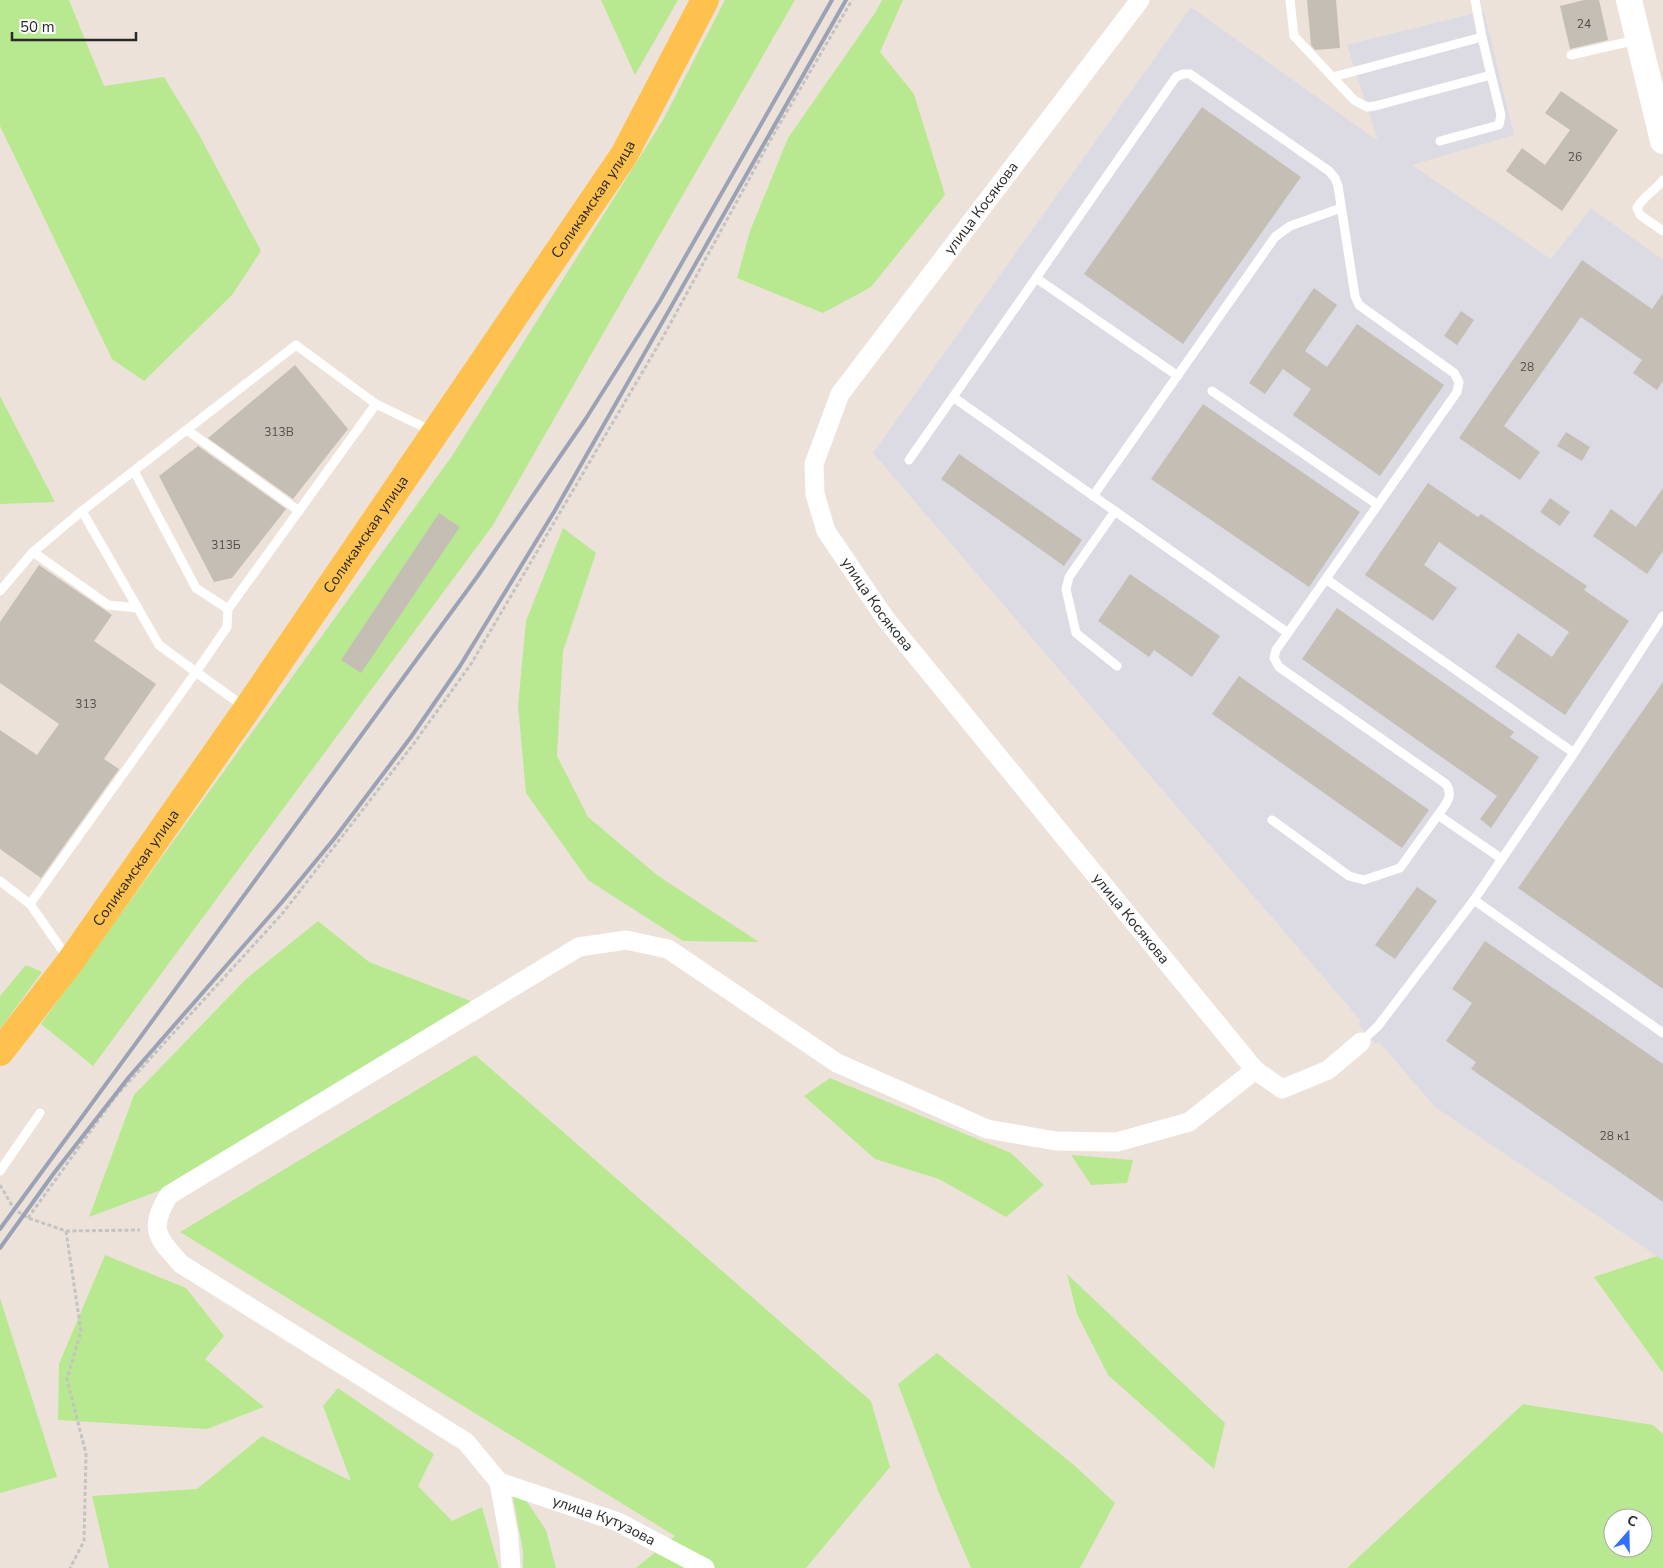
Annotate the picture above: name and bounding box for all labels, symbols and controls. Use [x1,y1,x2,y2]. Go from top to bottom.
scale bar [12,10,136,42]
house number: 24 [1577,16,1591,32]
text: 50 m [20,17,55,37]
street label: Соликамская улица [546,137,640,262]
house number: 26 [1568,149,1582,165]
street label: улица Косякова [939,157,1023,259]
house number: 28 [1520,359,1534,375]
house number: 313В [264,424,294,440]
street label: Соликамская улица [319,472,413,597]
house number: 313Б [211,537,241,553]
street label: улица Косякова [837,553,918,655]
house number: 313 [75,696,97,712]
street label: Соликамская улица [88,805,184,930]
street label: улица Косякова [1088,869,1174,968]
house number: 28 к1 [1600,1128,1631,1144]
street label: улица Кутузова [550,1491,659,1550]
north arrow [1603,1508,1653,1558]
text: С [1625,1511,1640,1532]

